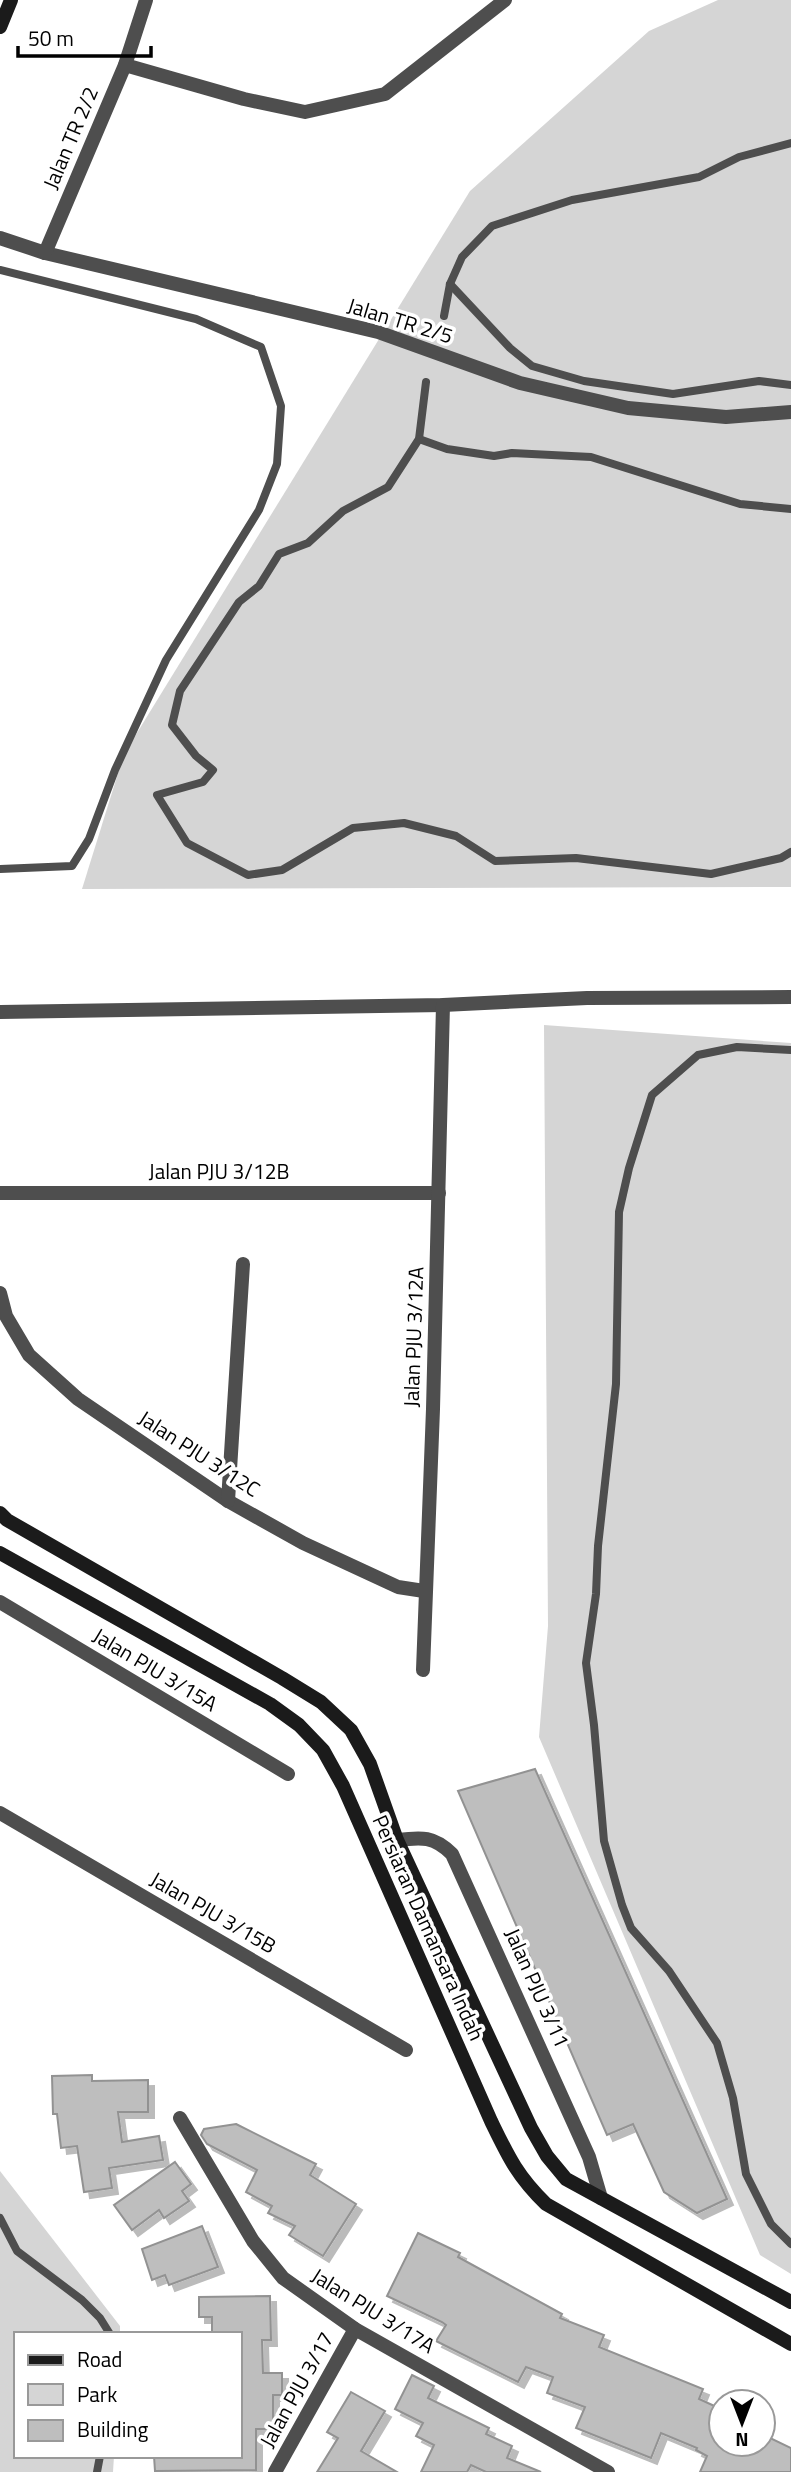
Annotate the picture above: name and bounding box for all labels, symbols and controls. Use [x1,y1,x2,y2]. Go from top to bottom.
scale bar [18,14,150,58]
text: 50 m [28,22,74,54]
street label: Jalan TR 2/2 [34,81,106,194]
street label: Jalan TR 2/5 [344,289,457,351]
street label: Jalan PJU 3/12B [149,1155,289,1187]
street label: Jalan PJU 3/12A [395,1266,431,1408]
street label: Jalan PJU 3/12C [132,1402,267,1505]
street label: Jalan PJU 3/15A [87,1619,224,1719]
street label: Persiaran Damansara Indah [365,1810,493,2046]
street label: Jalan PJU 3/15B [145,1863,282,1961]
street label: Jalan PJU 3/11 [497,1923,579,2053]
street label: Jalan PJU 3/17A [306,2259,442,2361]
street label: Jalan PJU 3/17 [251,2326,341,2453]
legend [14,2332,242,2458]
text: Road [77,2343,122,2375]
text: Park [77,2378,117,2410]
north arrow [707,2388,777,2458]
text: Building [77,2413,149,2445]
text: N [735,2426,749,2455]

